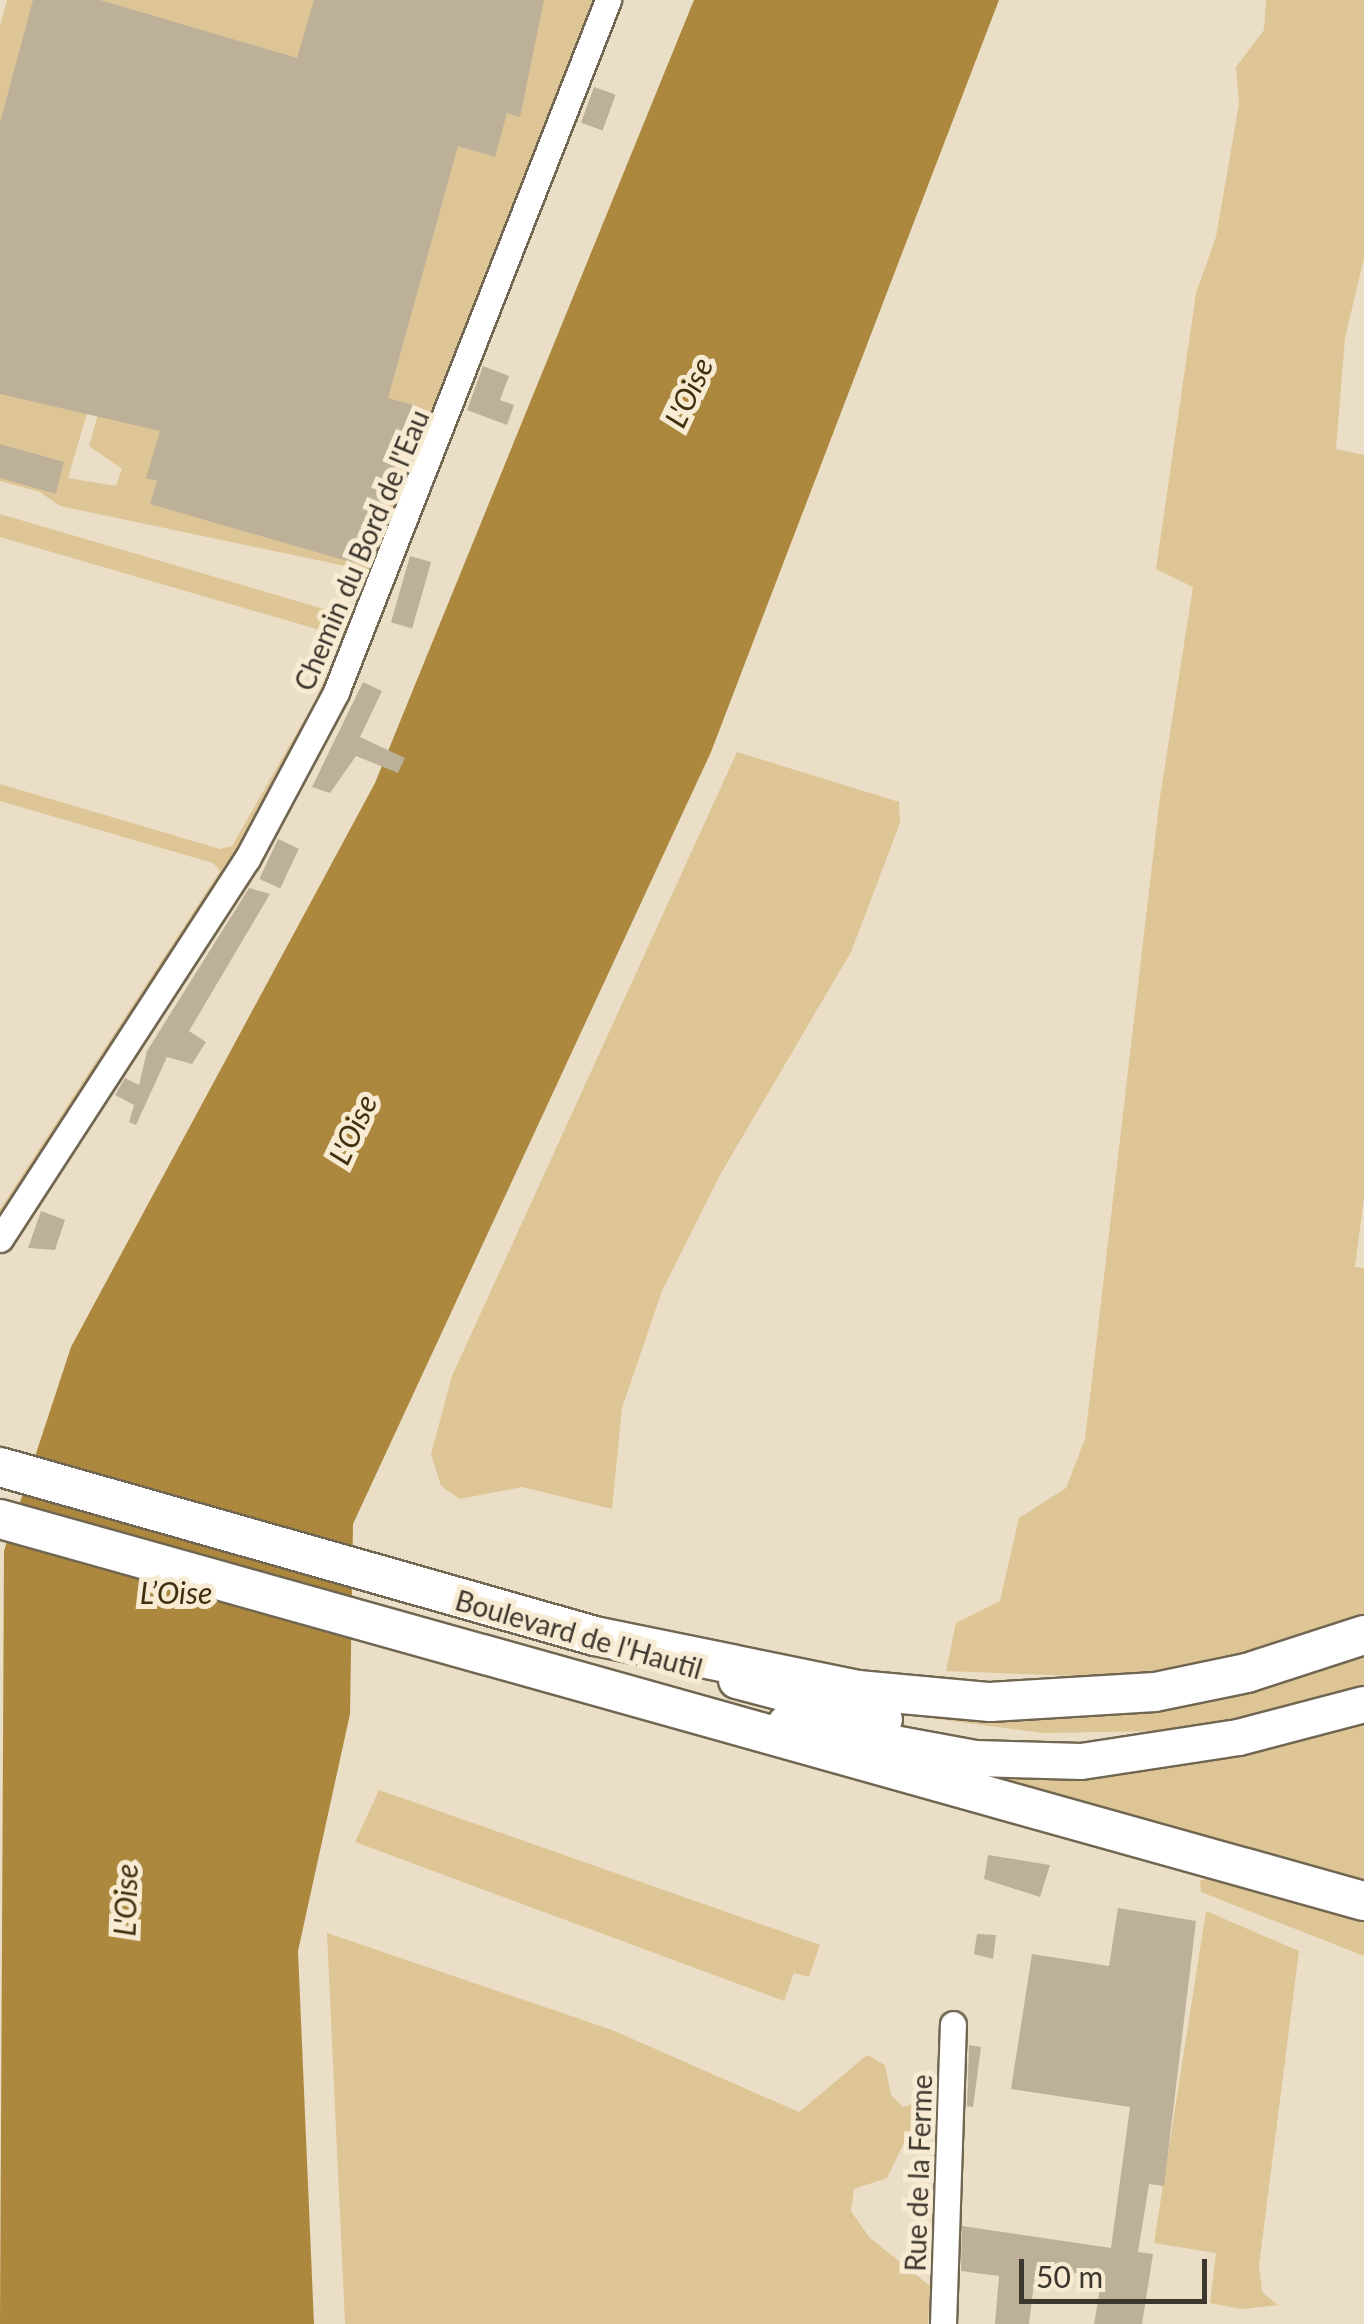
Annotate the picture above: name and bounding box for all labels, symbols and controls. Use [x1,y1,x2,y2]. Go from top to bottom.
water label: L'Oise [656,351,720,433]
street label: Chemin du Bord de l'Eau [287,405,435,695]
water label: L'Oise [320,1088,384,1170]
water label: L’Oise [140,1574,212,1610]
street label: Boulevard de l'Hautil [452,1583,706,1685]
water label: L'Oise [106,1863,144,1937]
street label: Rue de la Ferme [898,2074,938,2272]
scale bar [1024,2239,1212,2301]
text: 50 m [1036,2258,1103,2294]

